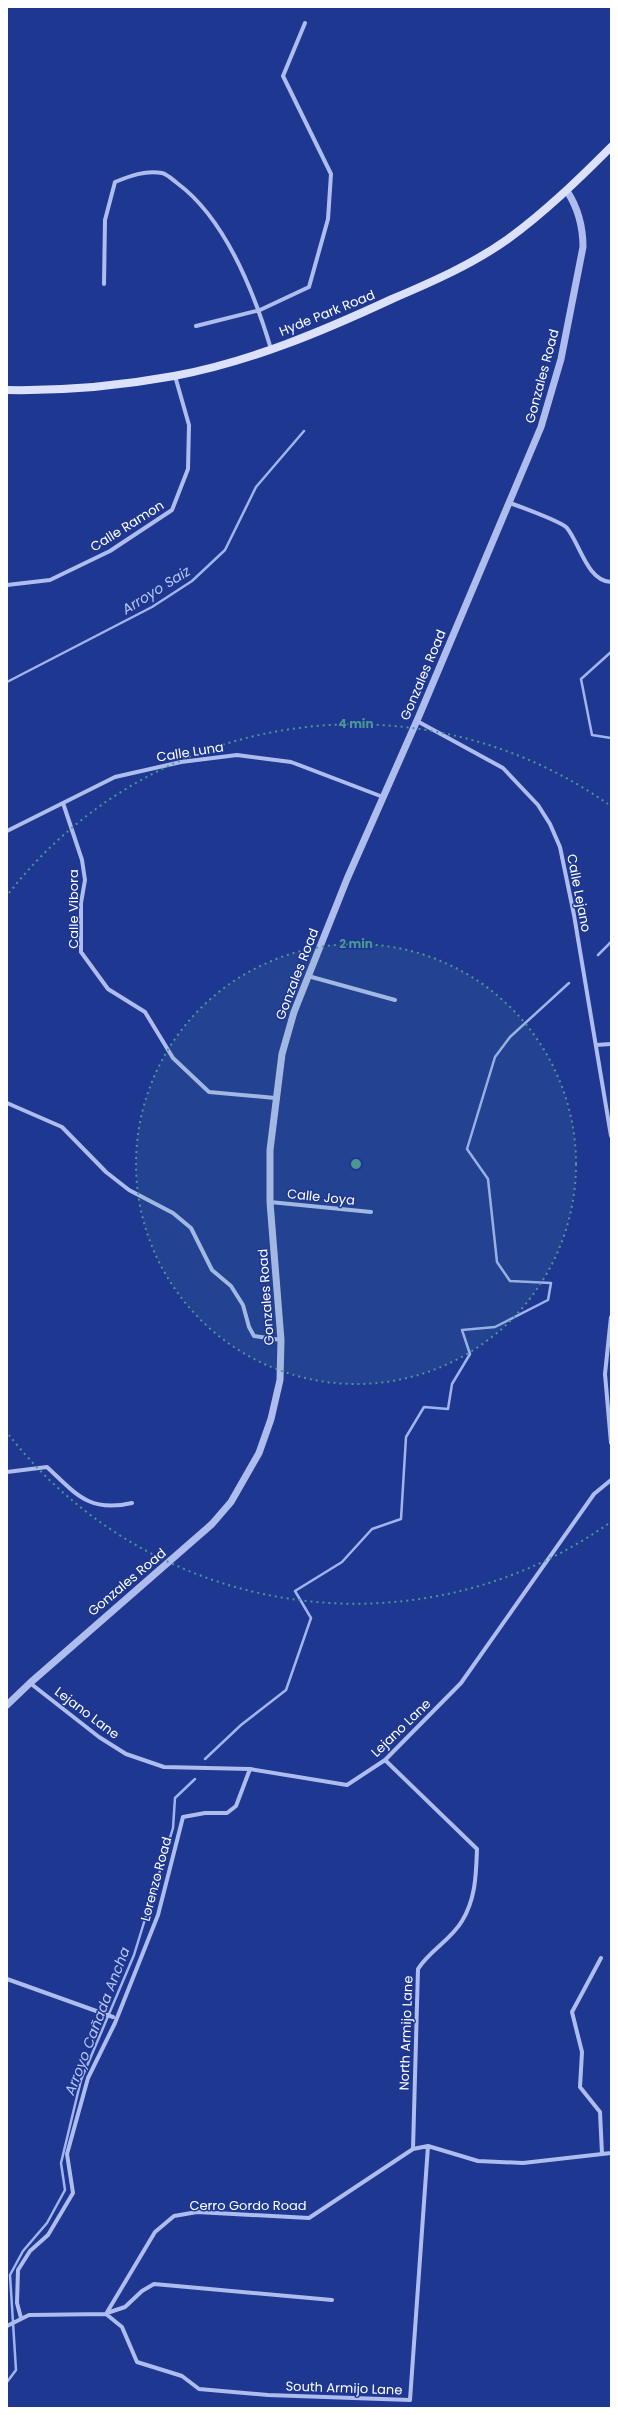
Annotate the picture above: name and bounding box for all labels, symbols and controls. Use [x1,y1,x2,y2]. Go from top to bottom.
street label: Hyde Park Road [276,285,378,341]
street label: Gonzales Road [520,327,564,425]
street label: Calle Ramon [87,496,167,556]
water label: Arroyo Saiz [117,561,195,619]
street label: Gonzales Road [395,627,451,723]
text: 4 min [338,715,374,732]
street label: Calle Luna [155,737,225,767]
street label: Calle Lejano [562,852,596,934]
street label: Calle Vibora [64,869,83,949]
street label: Gonzales Road [271,925,323,1023]
text: 2 min [339,935,373,952]
centre of rings [349,1157,363,1171]
street label: Calle Joya [286,1184,356,1210]
street label: Gonzales Road [253,1248,279,1346]
street label: Gonzales Road [84,1544,170,1620]
street label: Lejano Lane [51,1682,123,1744]
street label: Lejano Lane [367,1695,435,1761]
street label: Lorenzo Road [136,1835,176,1923]
water label: Arroyo Cañada Ancha [59,1944,135,2099]
street label: North Armijo Lane [395,1975,417,2091]
street label: Cerro Gordo Road [189,2196,307,2215]
street label: South Armijo Lane [285,2376,403,2400]

